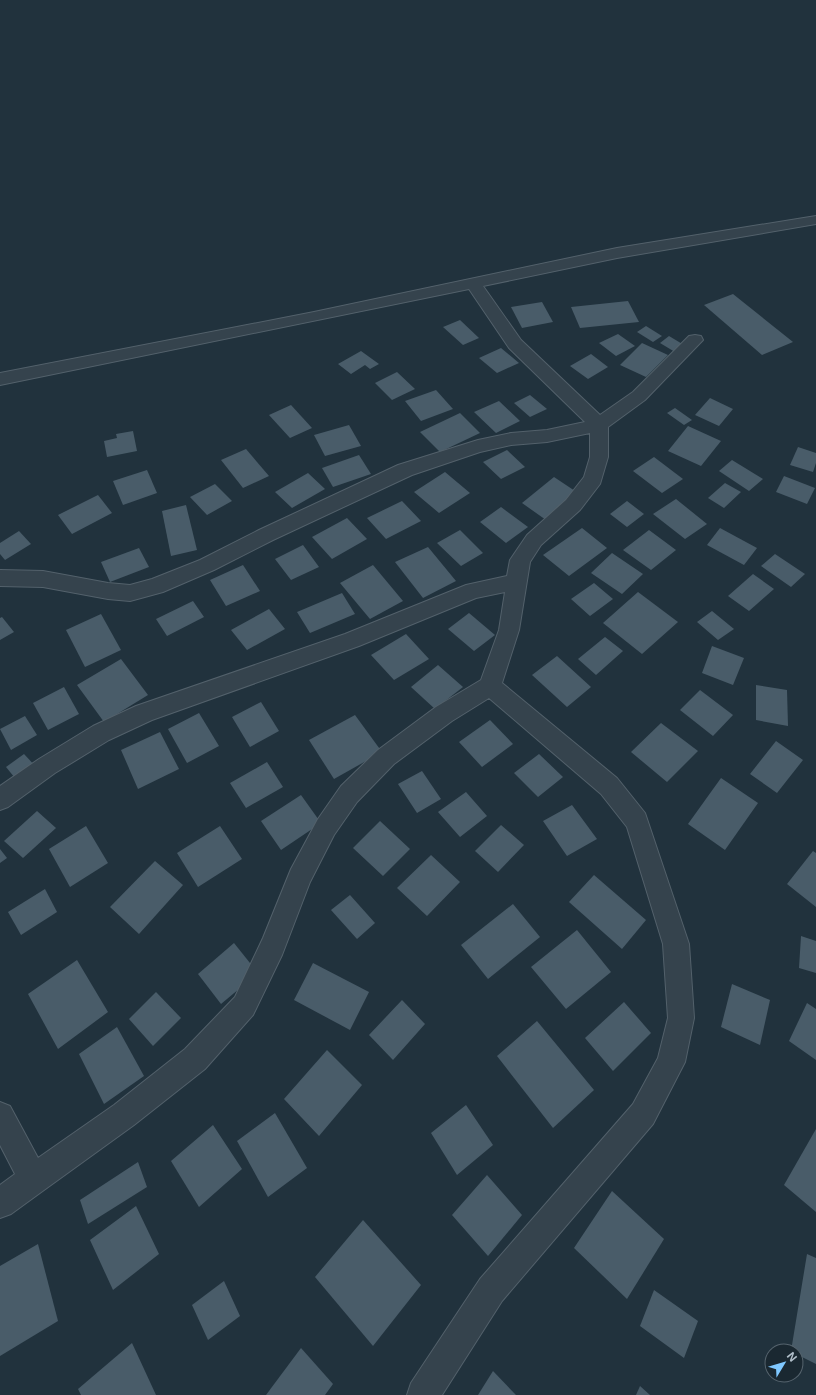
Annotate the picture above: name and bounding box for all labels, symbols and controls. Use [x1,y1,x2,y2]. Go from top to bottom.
north arrow [764,1343,804,1383]
text: N [784,1349,800,1364]

